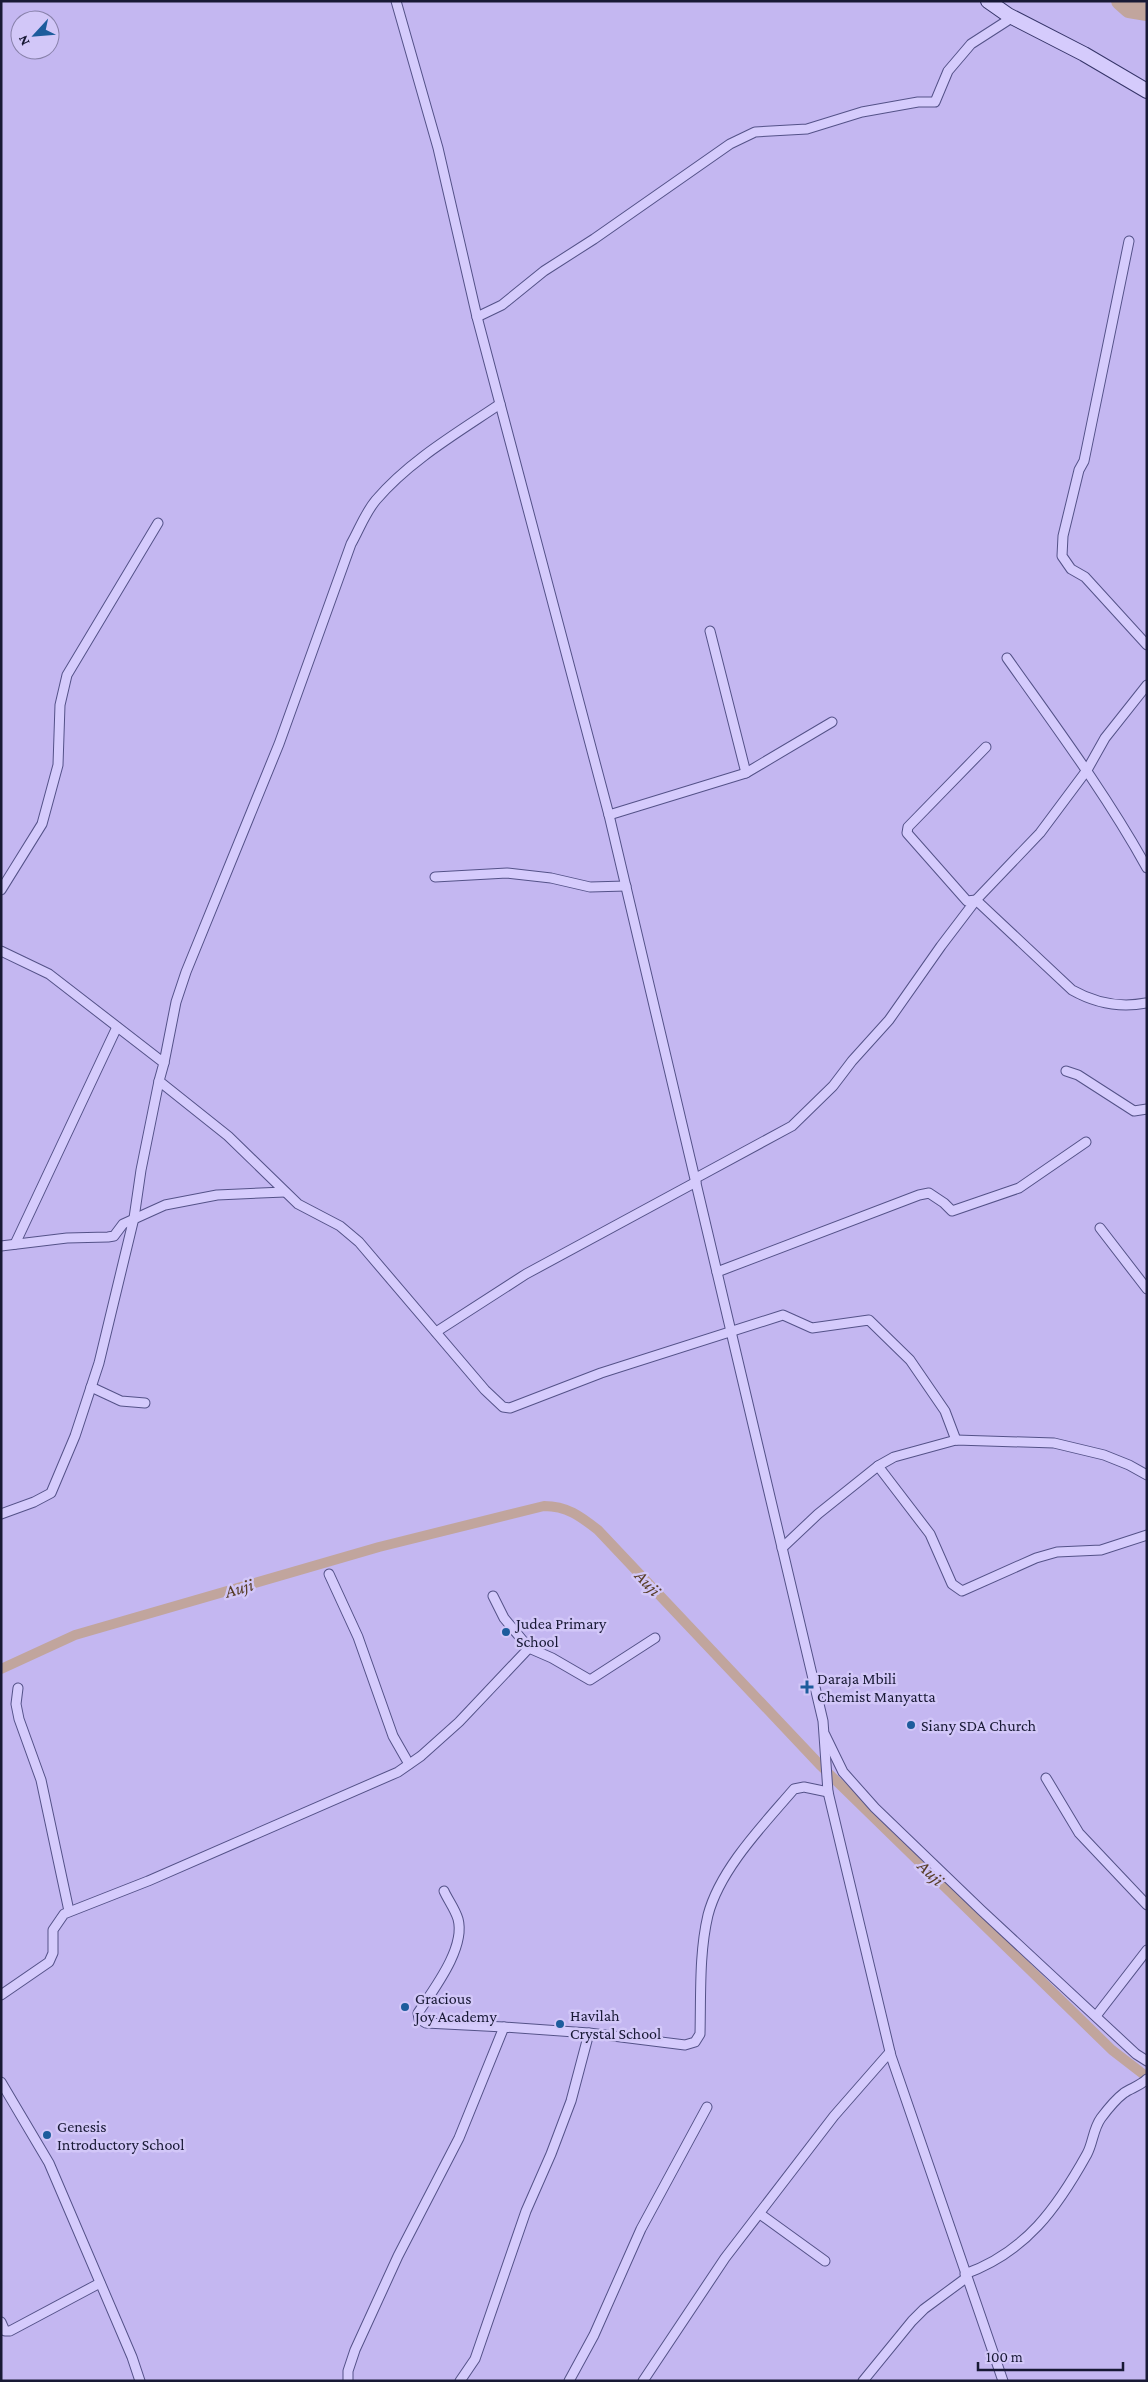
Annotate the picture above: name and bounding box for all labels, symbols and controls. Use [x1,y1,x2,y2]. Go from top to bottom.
north arrow [10,10,60,60]
text: N [14,32,33,48]
water label: Auji [630,1565,665,1601]
water label: Auji [222,1574,256,1603]
place label: Judea Primary School [514,1615,607,1650]
marker: Judea Primary School [500,1626,512,1638]
place label: Daraja Mbili Chemist Manyatta [817,1670,936,1706]
marker: Daraja Mbili Chemist Manyatta [801,1681,813,1693]
place label: Siany SDA Church [921,1717,1037,1735]
marker: Siany SDA Church [905,1719,917,1731]
water label: Auji [912,1855,948,1891]
place label: Gracious Joy Academy [413,1990,497,2026]
marker: Gracious Joy Academy [399,2001,411,2013]
place label: Havilah Crystal School [570,2007,661,2043]
marker: Havilah Crystal School [554,2018,566,2030]
place label: Genesis Introductory School [57,2118,185,2154]
marker: Genesis Introductory School [41,2129,53,2141]
scale bar [978,2340,1123,2372]
text: 100 m [986,2349,1023,2365]

